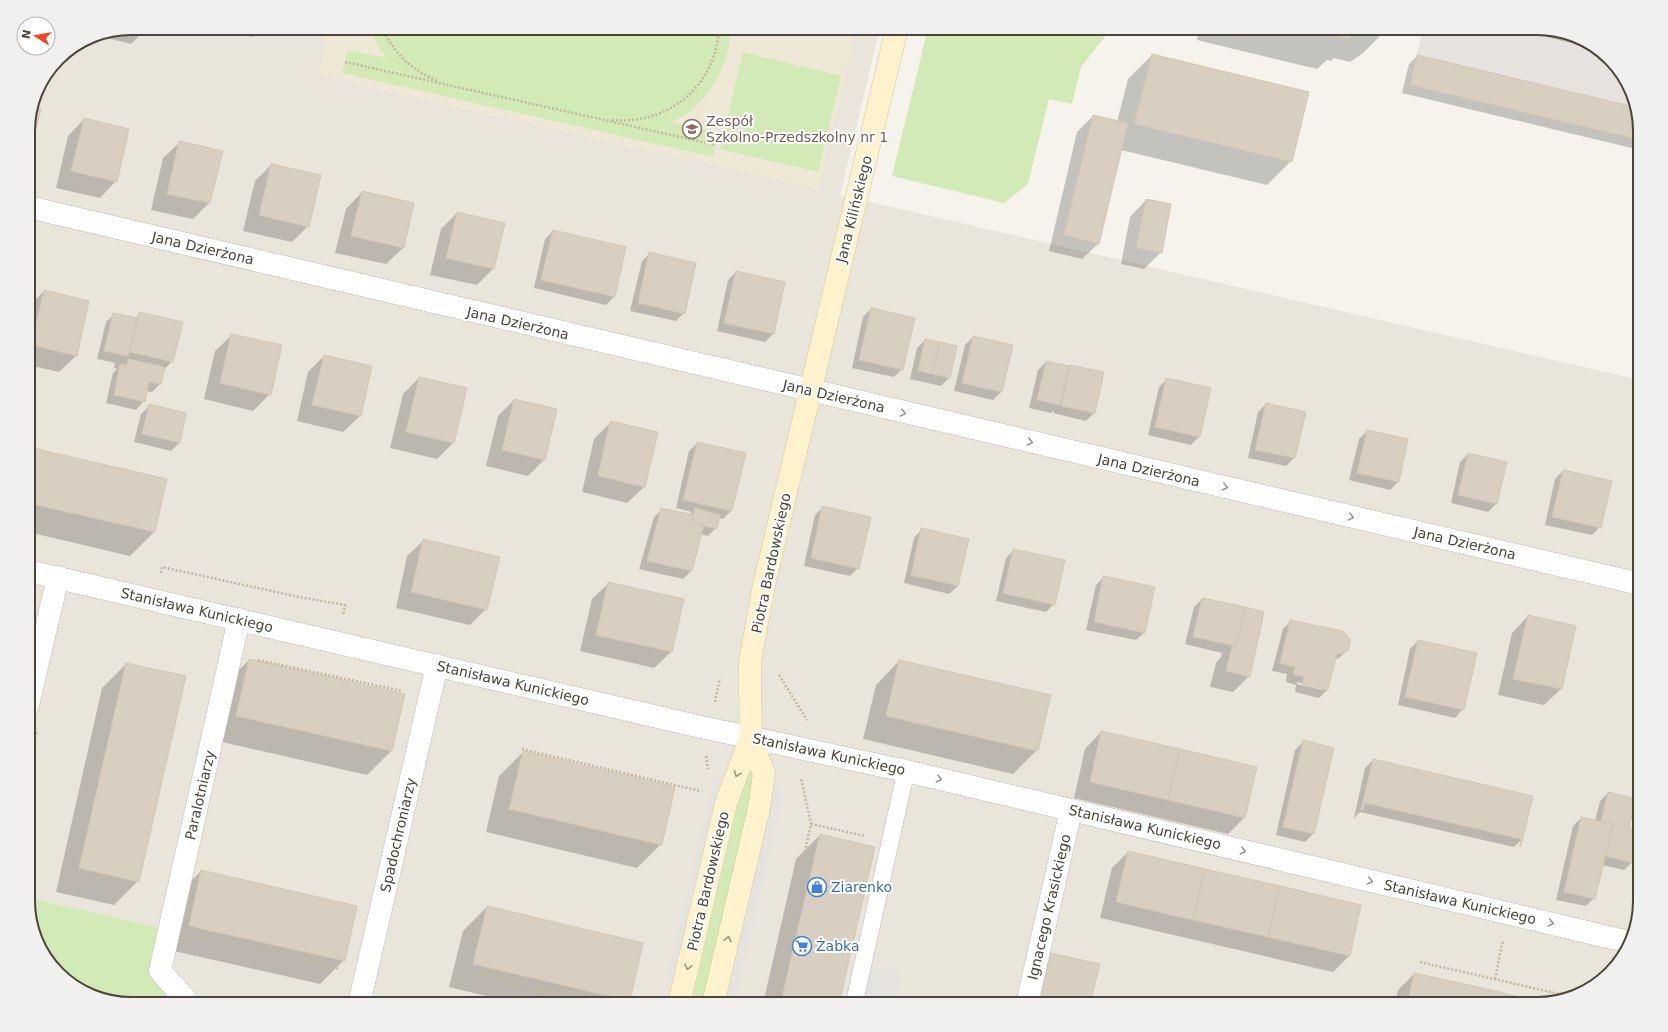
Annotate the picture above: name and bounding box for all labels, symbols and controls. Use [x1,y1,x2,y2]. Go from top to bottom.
north arrow [16,16,56,56]
text: N [19,28,34,40]
place label: Zespół Szkolno-Przedszkolny nr 1 [706,113,888,145]
school or university icon: Zespół Szkolno-Przedszkolny nr 1 [681,118,703,140]
street label: Jana Kilińskiego [833,154,875,265]
street label: Jana Dzierżona [149,228,256,268]
street label: Jana Dzierżona [464,303,571,343]
street label: Jana Dzierżona [780,376,887,416]
one-way arrow [900,408,906,416]
one-way arrow [1026,437,1033,446]
street label: Jana Dzierżona [1095,450,1202,490]
one-way arrow [1221,483,1228,491]
street label: Piotra Bardowskiego [748,491,794,635]
one-way arrow [1348,512,1354,520]
street label: Jana Dzierżona [1411,523,1518,563]
street label: Stanisława Kunickiego [119,585,275,635]
street label: Stanisława Kunickiego [435,658,591,708]
street label: Stanisława Kunickiego [751,730,907,778]
street label: Paralotniarzy [182,749,218,841]
one-way arrow [734,770,742,777]
one-way arrow [936,775,943,783]
street label: Spadochroniarzy [377,776,419,894]
street label: Stanisława Kunickiego [1067,802,1223,852]
street label: Piotra Bardowskiego [684,810,732,952]
street label: Ignacego Krasickiego [1024,833,1074,981]
one-way arrow [1240,846,1246,854]
shop icon: Ziarenko [806,876,828,898]
one-way arrow [1366,876,1373,884]
street label: Stanisława Kunickiego [1382,877,1538,927]
place label: Ziarenko [831,879,892,895]
one-way arrow [1547,919,1554,927]
supermarket icon: Żabka [791,935,813,957]
one-way arrow [724,936,732,942]
place label: Żabka [816,937,860,954]
one-way arrow [684,964,692,970]

